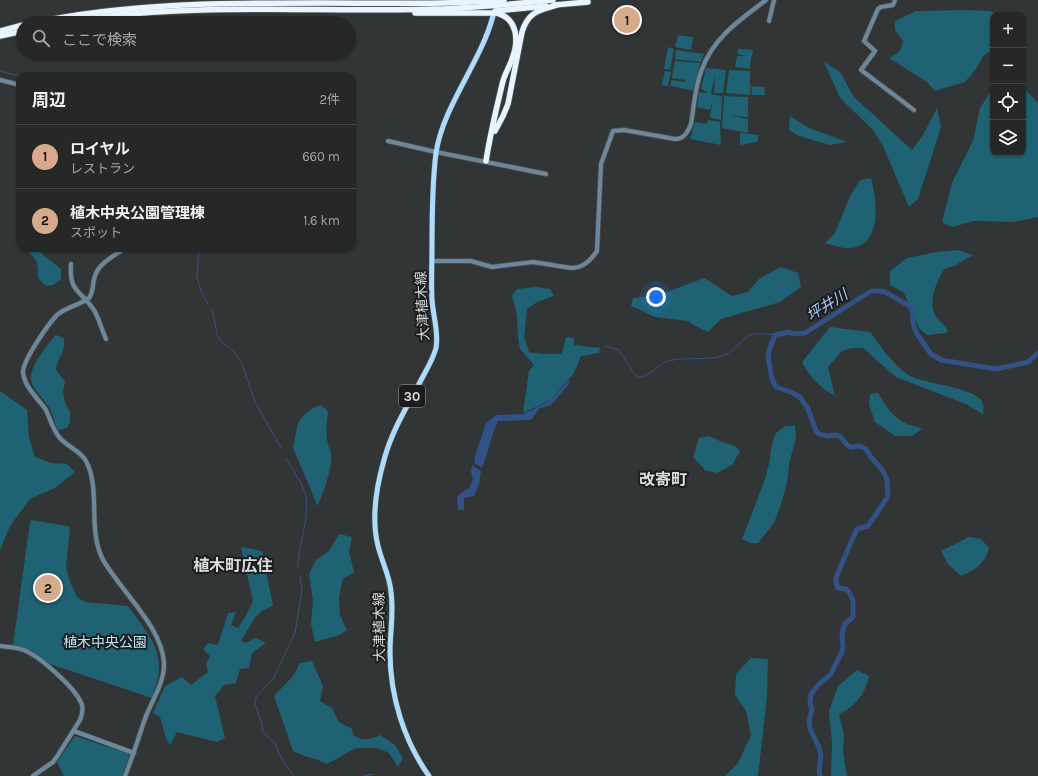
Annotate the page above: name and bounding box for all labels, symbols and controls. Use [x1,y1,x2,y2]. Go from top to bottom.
pin: 1 [614,5,640,35]
map controls [990,12,1026,156]
button: + [990,12,1026,48]
search box [16,16,356,60]
icon: search [30,27,52,49]
text: ここで検索 [62,31,137,49]
button: − [990,48,1026,84]
button: locate [990,84,1026,120]
text: 周辺 [32,90,66,110]
text: 2件 [319,92,340,107]
button: layers [990,120,1026,156]
text: ロイヤル [70,140,130,158]
text: 1 [43,149,47,164]
text: 660 m [302,149,340,164]
text: レストラン [70,161,135,176]
text: 植木中央公園管理棟 [70,204,205,222]
text: 2 [41,213,49,228]
text: 1.6 km [303,213,340,228]
text: スポット [70,225,122,240]
street label: 大津植木線 [412,271,433,341]
water label: 坪井川 [803,284,853,325]
your location [646,287,666,307]
road number: 30 [399,385,425,407]
district label: 改寄町 [639,470,687,489]
district label: 植木町広住 [193,556,273,575]
pin: 2 [35,573,61,603]
street label: 大津植木線 [370,592,389,662]
park label: 植木中央公園 [63,634,147,651]

